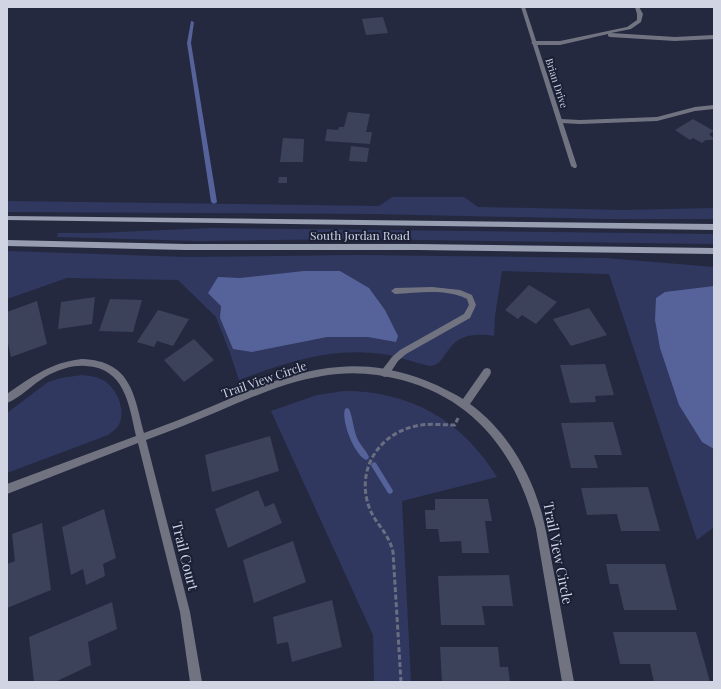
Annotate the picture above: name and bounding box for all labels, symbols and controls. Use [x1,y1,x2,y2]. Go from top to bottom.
street label: Brian Drive [542,56,572,110]
street label: South Jordan Road [310,227,410,243]
street label: Trail View Circle [219,357,308,401]
street label: Trail View Circle [539,500,578,606]
street label: Trail Court [168,520,203,593]

